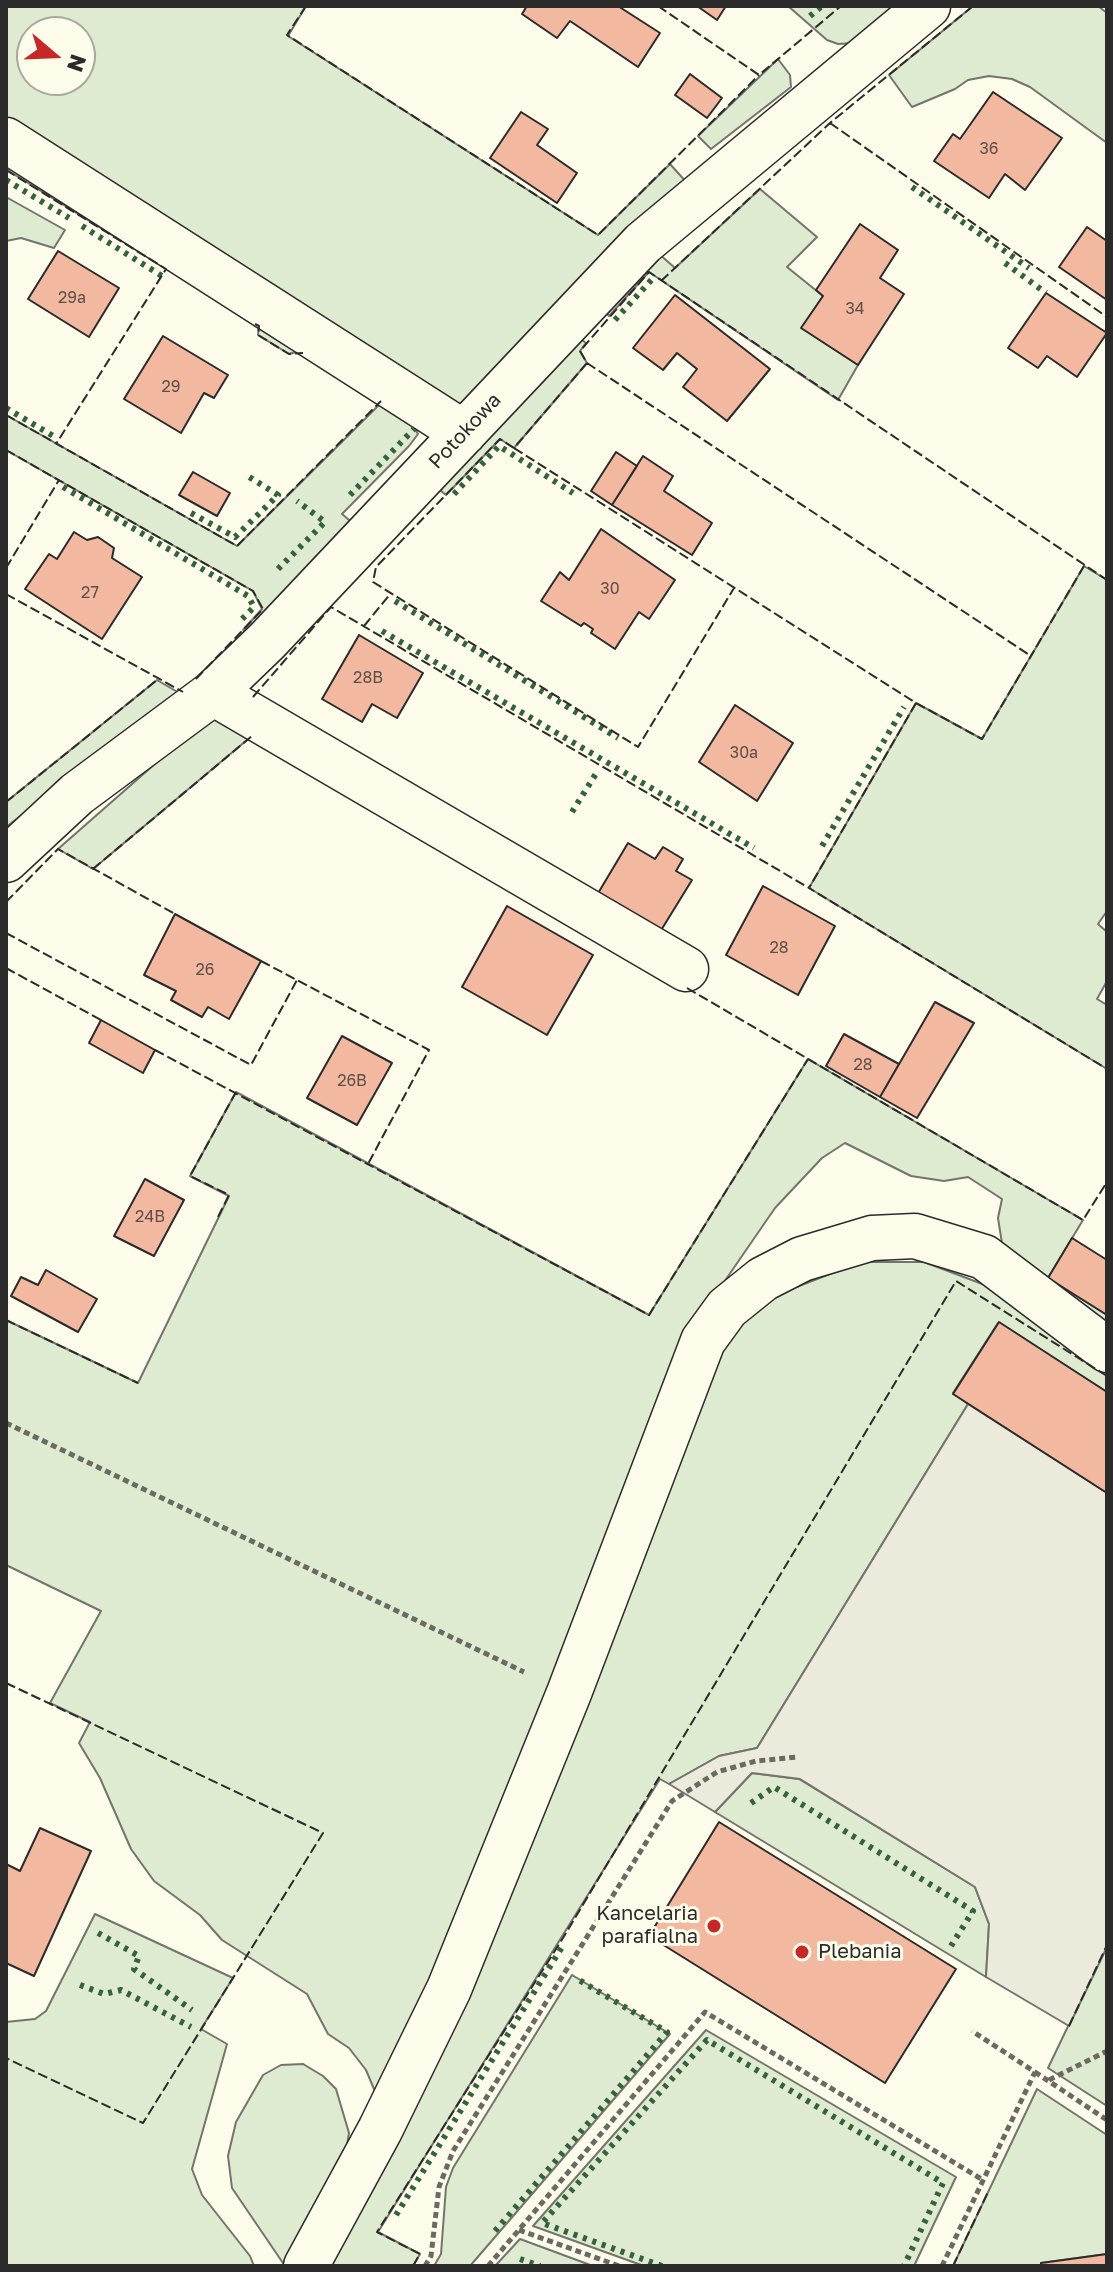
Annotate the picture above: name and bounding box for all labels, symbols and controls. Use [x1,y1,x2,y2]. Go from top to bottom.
north arrow [16,16,96,96]
text: N [62,51,93,76]
house number: 36 [979,139,999,159]
house number: 29a [58,288,86,308]
house number: 34 [845,299,865,319]
house number: 29 [162,377,180,397]
street label: Potokowa [424,388,506,474]
house number: 30 [600,579,620,599]
house number: 27 [81,583,99,603]
house number: 28B [353,668,383,688]
house number: 30a [730,743,758,763]
house number: 28 [769,938,789,958]
house number: 26 [196,960,214,980]
house number: 28 [853,1055,873,1075]
house number: 26B [337,1071,367,1091]
house number: 24B [135,1207,165,1227]
place label: Kancelaria parafialna [596,1902,698,1949]
marker: Kancelaria parafialna [705,1917,723,1935]
place label: Plebania [818,1940,901,1964]
marker: Plebania [793,1943,811,1961]

